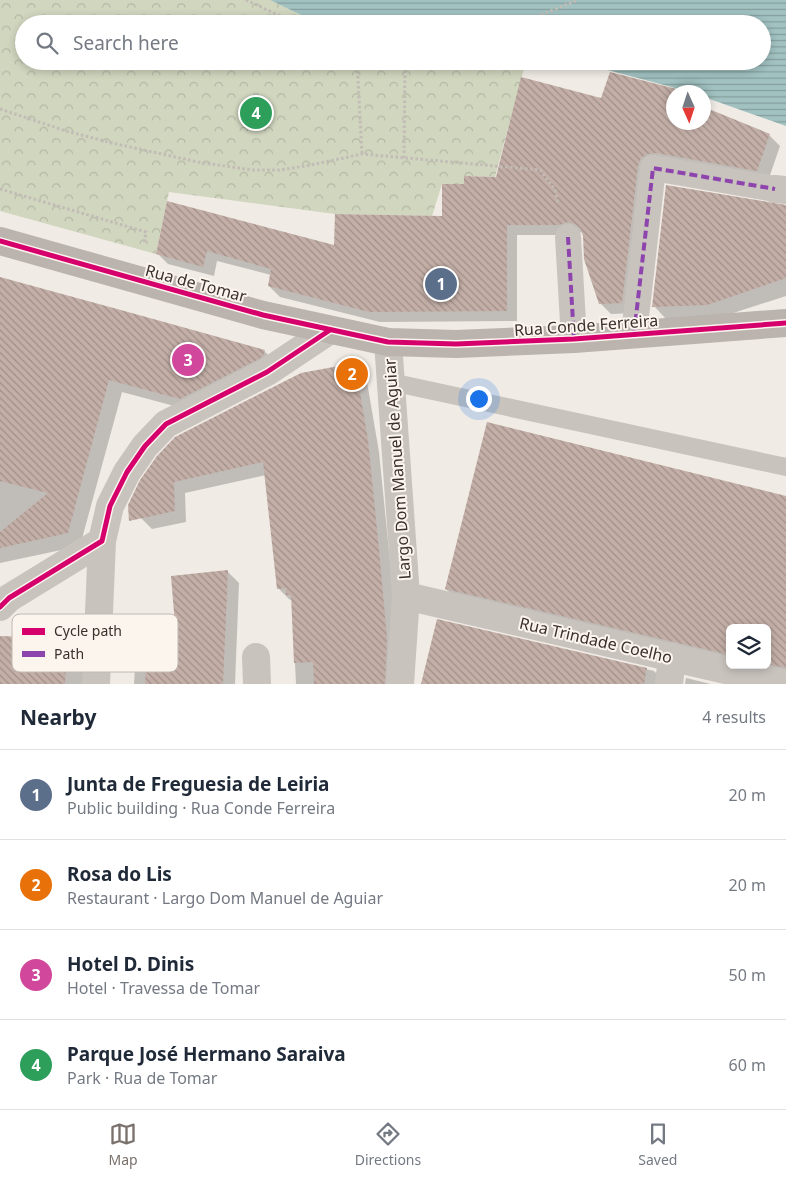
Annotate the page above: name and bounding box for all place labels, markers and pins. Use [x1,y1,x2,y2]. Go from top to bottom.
pin: 4 [240,94,272,132]
pin: 1 [425,265,457,303]
pin: 3 [172,341,204,379]
pin: 2 [336,355,368,393]

